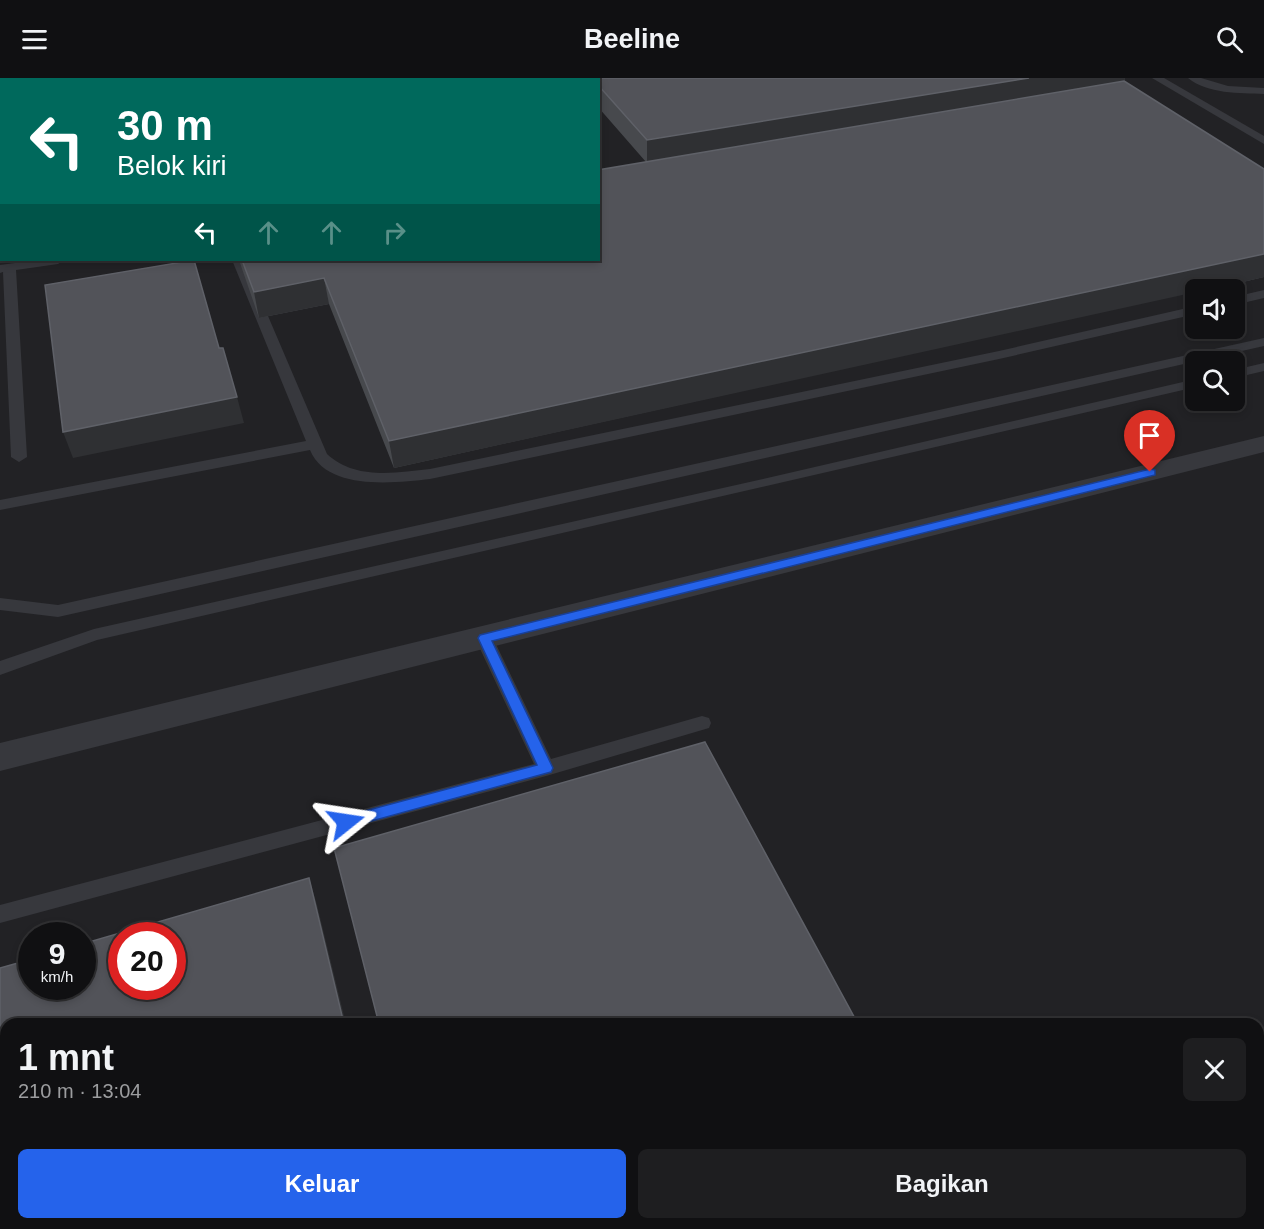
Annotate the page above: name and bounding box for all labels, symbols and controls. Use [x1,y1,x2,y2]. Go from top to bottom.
icon: menu [18,23,51,56]
icon: search [1213,23,1246,56]
text: Beeline [584,24,680,54]
icon: left [18,102,96,180]
text: 30 m [117,102,213,149]
text: Belok kiri [117,151,227,181]
icon: left [189,216,222,249]
icon: ahead [252,216,285,249]
icon: ahead [315,216,348,249]
icon: right [378,216,411,249]
map controls [1185,279,1245,411]
button: sound [1185,279,1245,339]
button: search [1185,351,1245,411]
pin [1124,410,1175,472]
icon: arrive [1133,419,1166,452]
position arrow [314,790,378,854]
speed limit sign: 20 [108,922,186,1000]
text: 9 [49,937,65,970]
text: km/h [41,968,73,985]
text: 1 mnt [18,1037,114,1078]
button: close [1183,1038,1246,1101]
text: 210 m · 13:04 [18,1080,141,1102]
button: Keluar [18,1149,626,1218]
button: Bagikan [638,1149,1246,1218]

